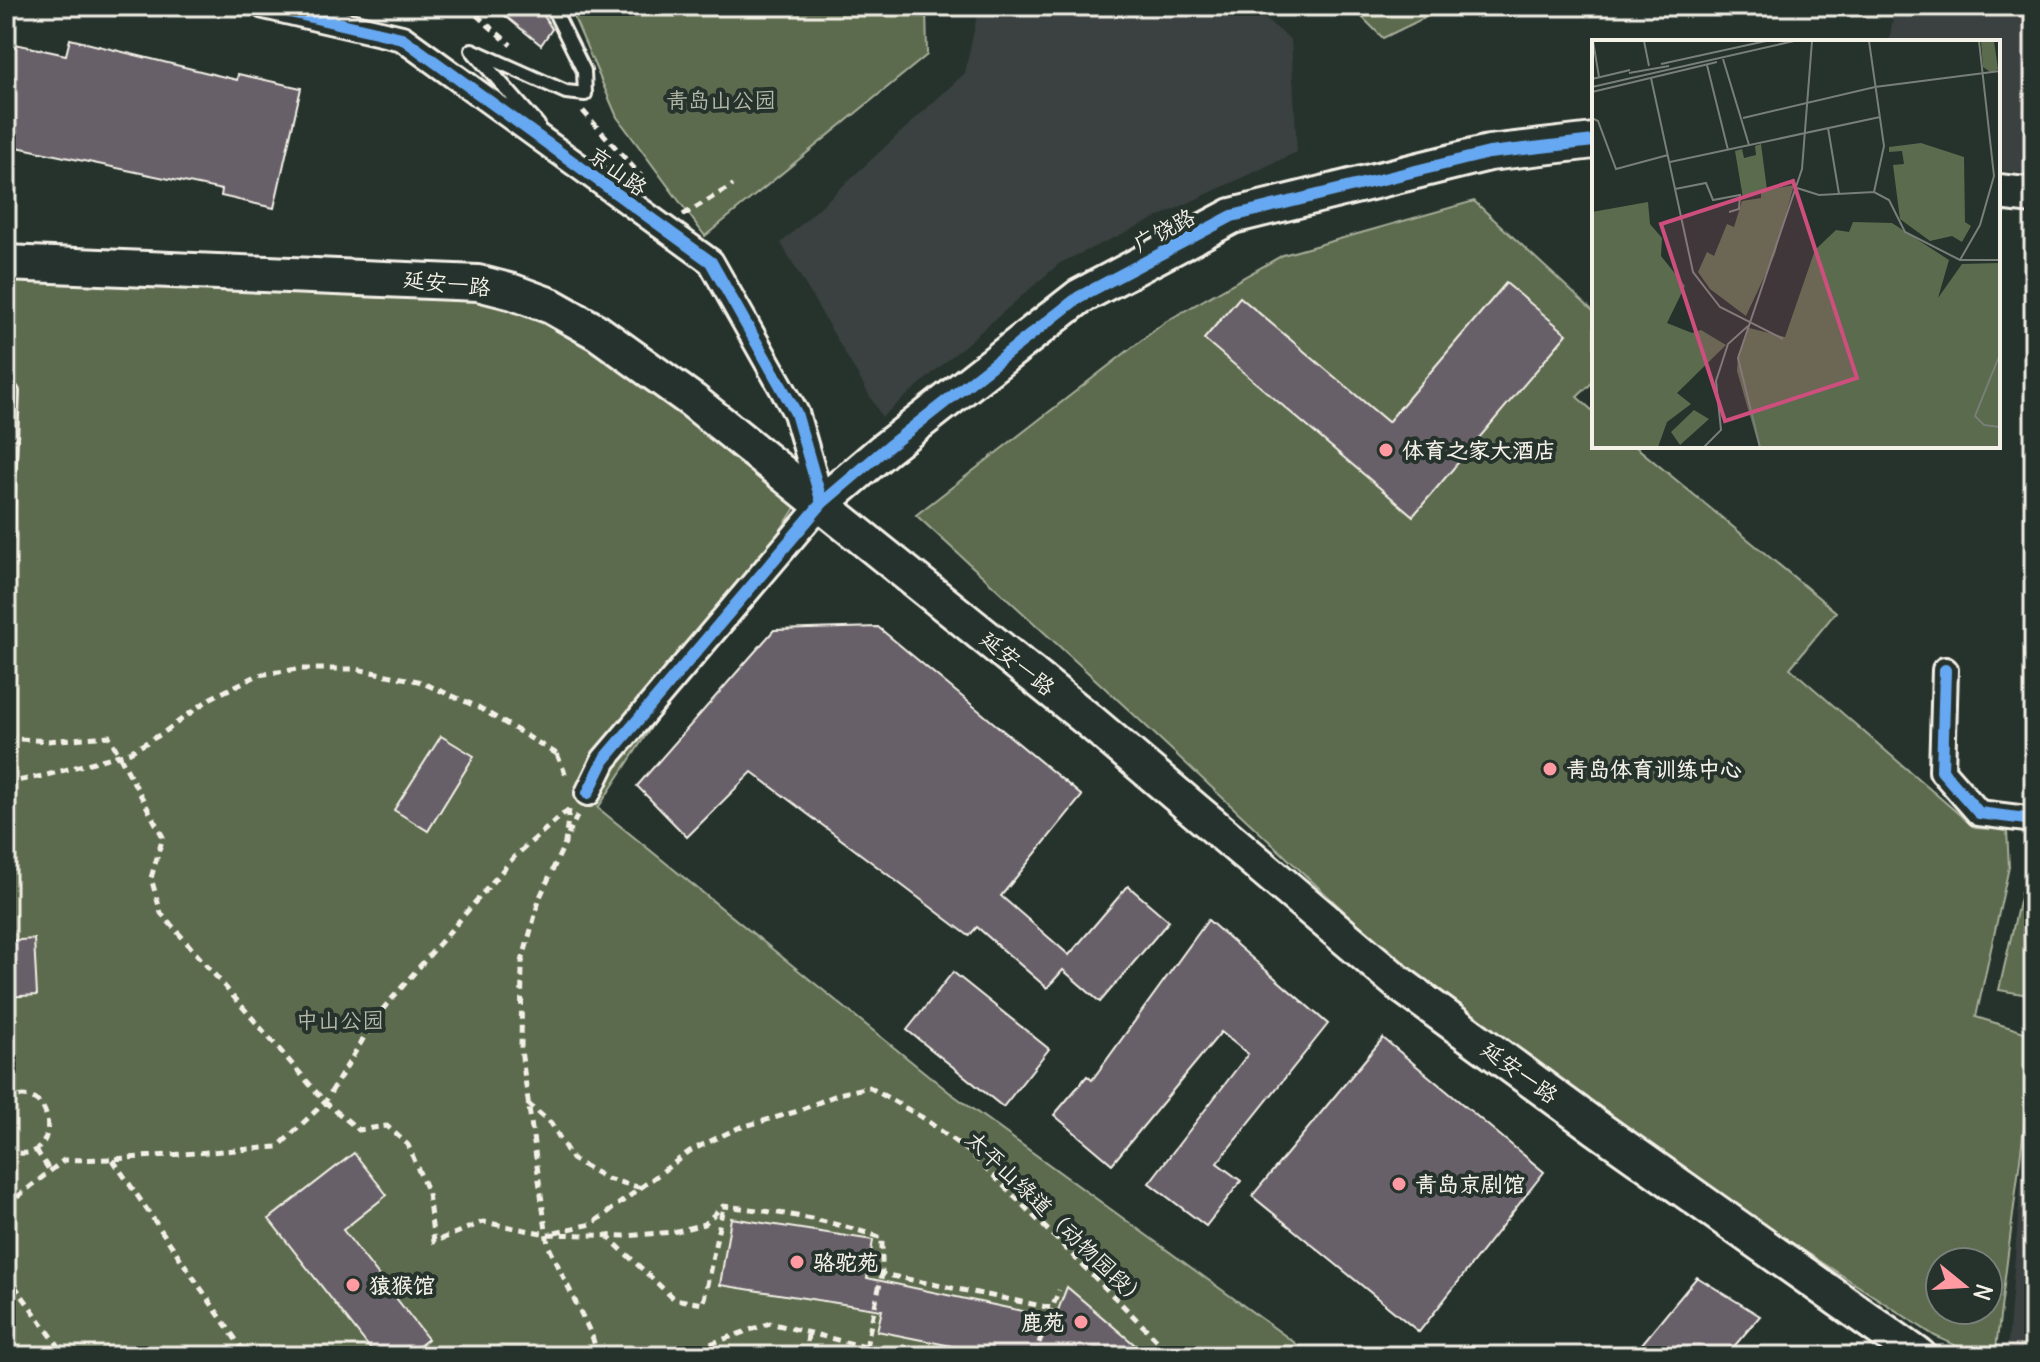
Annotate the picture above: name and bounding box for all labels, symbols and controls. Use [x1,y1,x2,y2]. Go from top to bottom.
inset map [1592,40,2000,448]
park label: 青岛山公园 [666,86,776,114]
street label: 京山路 [583,140,653,202]
street label: 广饶路 [1128,202,1200,258]
street label: 延安一路 [402,264,492,302]
place label: 体育之家大酒店 [1402,436,1556,464]
marker: 体育之家大酒店 [1377,441,1395,459]
street label: 延安一路 [975,624,1061,702]
place label: 青岛体育训练中心 [1566,755,1742,783]
marker: 青岛体育训练中心 [1541,760,1559,778]
park label: 中山公园 [296,1006,384,1034]
street label: 延安一路 [1476,1035,1564,1109]
street label: 太平山绿道（动物园段） [960,1125,1154,1313]
place label: 青岛京剧馆 [1415,1170,1525,1198]
marker: 青岛京剧馆 [1390,1175,1408,1193]
north arrow [1924,1246,2004,1326]
place label: 骆驼苑 [813,1248,879,1276]
marker: 骆驼苑 [788,1253,806,1271]
place label: 猿猴馆 [369,1271,435,1299]
marker: 猿猴馆 [344,1276,362,1294]
text: N [1967,1281,1999,1304]
place label: 鹿苑 [1021,1308,1065,1336]
marker: 鹿苑 [1072,1313,1090,1331]

